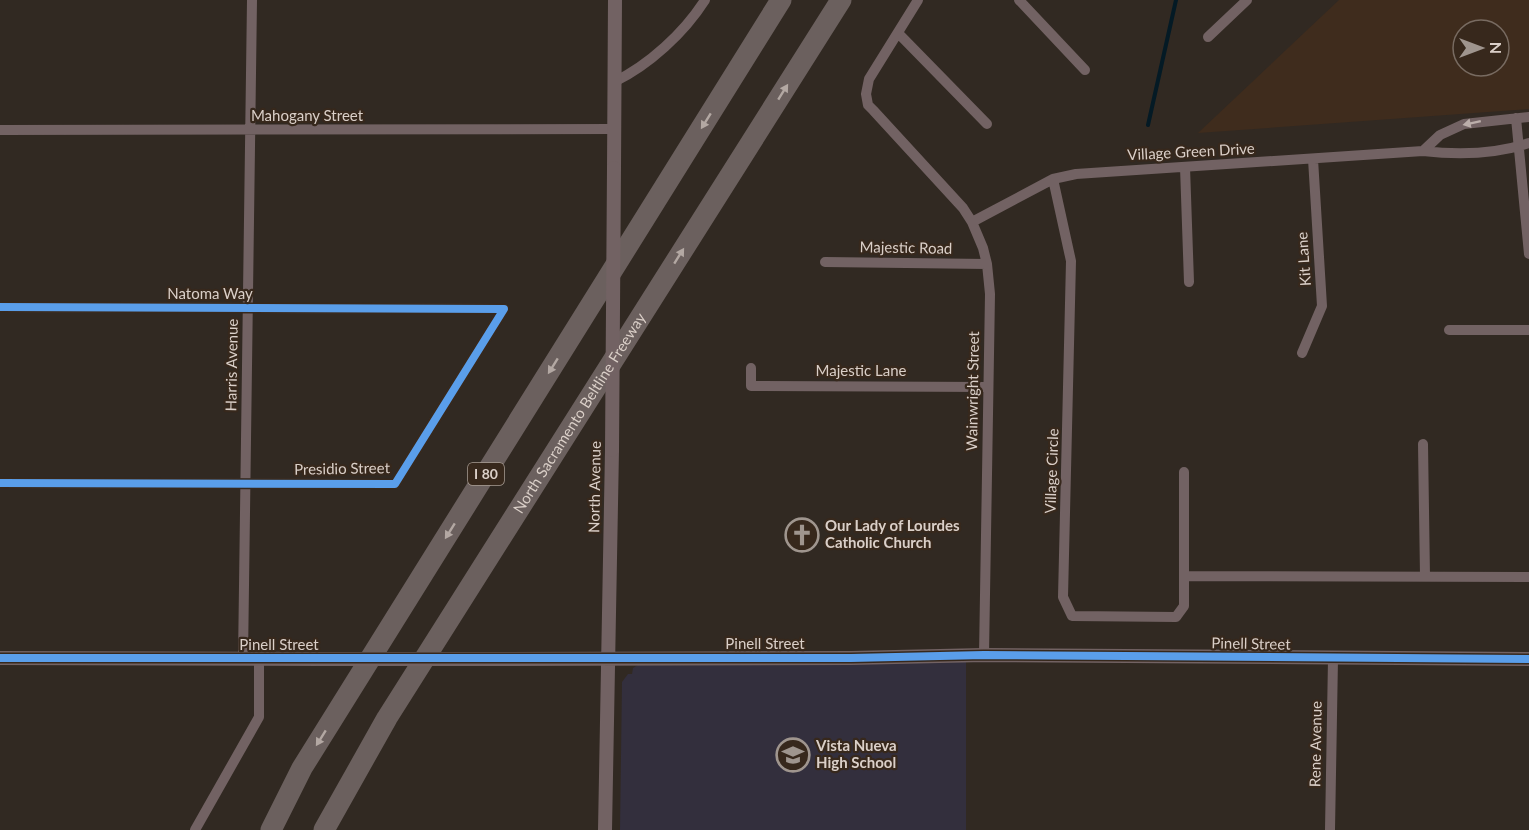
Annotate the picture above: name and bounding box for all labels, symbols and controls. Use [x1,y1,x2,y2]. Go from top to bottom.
north arrow [1451,18,1511,78]
text: N [1487,42,1506,54]
one-way arrow [778,84,789,100]
street label: Mahogany Street [251,106,364,124]
one-way arrow [700,113,711,129]
one-way arrow [1462,119,1481,128]
street label: Village Green Drive [1127,139,1255,163]
street label: Kit Lane [1292,231,1314,287]
street label: Majestic Road [860,237,953,257]
one-way arrow [673,248,684,264]
street label: Natoma Way [167,284,253,302]
street label: North Sacramento Beltline Freeway [509,309,649,516]
street label: Harris Avenue [221,318,241,411]
street label: Wainwright Street [962,330,982,451]
one-way arrow [548,358,559,374]
street label: Majestic Lane [816,361,907,379]
street label: Village Circle [1041,428,1061,514]
street label: North Avenue [584,441,604,533]
street label: Presidio Street [294,458,391,478]
road number: I 80 [468,463,504,485]
place label: Our Lady of Lourdes Catholic Church [825,516,960,551]
church icon: Our Lady of Lourdes Catholic Church [784,517,820,553]
one-way arrow [444,523,455,539]
street label: Pinell Street [1211,633,1291,653]
street label: Pinell Street [725,634,805,652]
street label: Pinell Street [239,635,319,653]
street label: Rene Avenue [1305,701,1325,787]
one-way arrow [316,730,327,746]
place label: Vista Nueva High School [815,736,897,771]
school or university icon: Vista Nueva High School [775,737,811,773]

